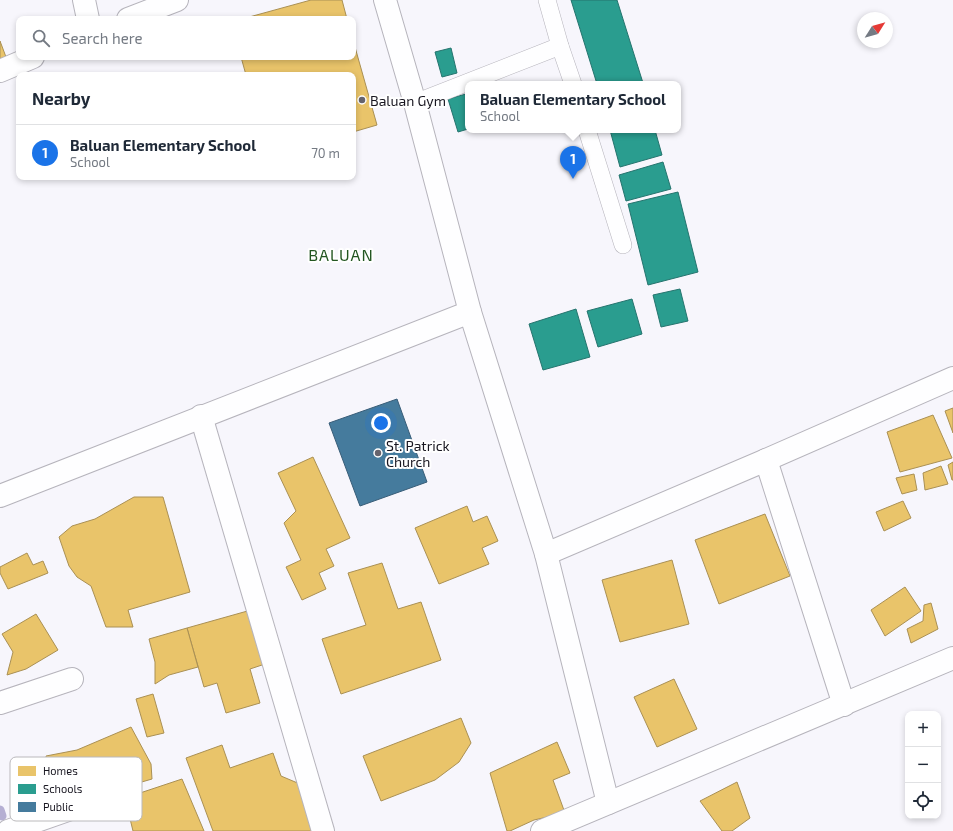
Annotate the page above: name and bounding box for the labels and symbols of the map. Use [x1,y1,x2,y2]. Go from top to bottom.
north arrow [857,12,893,48]
place label: Baluan Gym [370,92,446,109]
marker: Baluan Gym [357,95,367,105]
pin: 1 [560,146,586,179]
district label: BALUAN [308,245,374,264]
your location [371,413,391,433]
place label: St. Patrick Church [386,437,450,470]
marker: St. Patrick Church [373,448,383,458]
legend [10,757,142,821]
text: Homes [43,764,78,777]
text: Schools [43,782,83,795]
text: Public [43,800,73,813]

